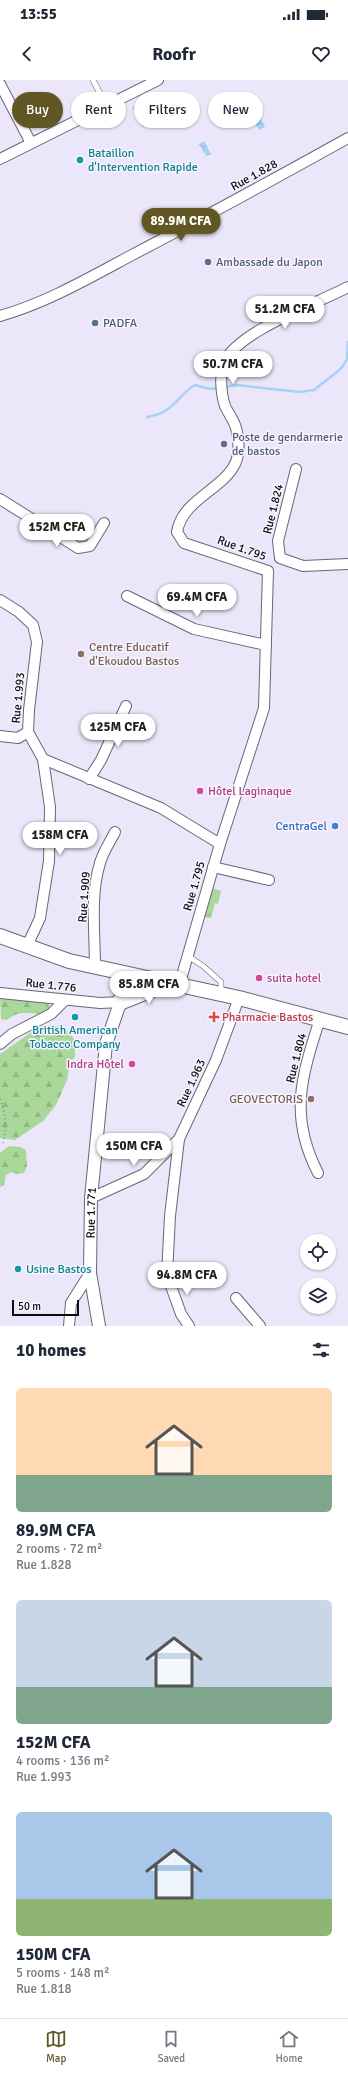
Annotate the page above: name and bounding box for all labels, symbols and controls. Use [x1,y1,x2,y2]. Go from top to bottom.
text: 13:55 [20,5,57,23]
icon: back [16,43,38,65]
text: Roofr [152,43,196,65]
icon: heart [310,43,332,65]
chip: Buy [12,92,63,128]
chip: Rent [71,92,126,128]
chip: Filters [134,92,200,128]
chip: New [208,92,263,128]
place label: Bataillon d'Intervention Rapide [88,146,198,175]
marker: Bataillon d'Intervention Rapide [75,155,85,165]
street label: Rue 1.828 [228,156,280,194]
pin: 89.9M CFA [135,208,227,242]
text: 89.9M CFA [151,213,211,229]
place label: Ambassade du Japon [216,255,323,270]
marker: Ambassade du Japon [203,257,213,267]
pin: 51.2M CFA [239,296,331,330]
text: 51.2M CFA [255,301,315,317]
place label: PADFA [103,316,138,331]
marker: PADFA [90,318,100,328]
pin: 50.7M CFA [187,351,279,385]
text: 50.7M CFA [203,356,263,372]
place label: Poste de gendarmerie de bastos [232,430,343,459]
marker: Poste de gendarmerie de bastos [219,439,229,449]
street label: Rue 1.824 [260,482,287,536]
pin: 152M CFA [16,514,98,548]
text: 152M CFA [28,519,86,535]
street label: Rue 1.795 [215,533,268,564]
pin: 69.4M CFA [151,584,243,618]
text: 69.4M CFA [167,589,227,605]
place label: Centre Educatif d'Ekoudou Bastos [89,640,179,669]
marker: Centre Educatif d'Ekoudou Bastos [76,649,86,659]
street label: Rue 1.993 [9,672,28,724]
pin: 125M CFA [77,714,159,748]
text: 125M CFA [89,719,147,735]
place label: Hôtel Laginaque [208,784,292,799]
marker: Hôtel Laginaque [195,786,205,796]
place label: CentraGel [275,819,327,834]
marker: CentraGel [330,821,340,831]
pin: 158M CFA [19,822,101,856]
text: 158M CFA [31,827,89,843]
street label: Rue 1.795 [180,859,209,913]
street label: Rue 1.909 [75,871,94,923]
pin: 85.8M CFA [103,971,195,1005]
place label: suita hotel [267,971,322,986]
marker: suita hotel [254,973,264,983]
street label: Rue 1.776 [25,975,77,996]
text: 85.8M CFA [119,976,179,992]
place label: Pharmacie Bastos [222,1010,313,1025]
marker: British American Tobacco Company [70,1012,80,1022]
marker: Pharmacie Bastos [209,1012,219,1022]
place label: British American Tobacco Company [30,1023,121,1052]
street label: Rue 1.804 [283,1031,310,1085]
place label: Indra Hôtel [67,1057,124,1072]
street label: Rue 1.963 [174,1057,209,1110]
marker: Indra Hôtel [127,1059,137,1069]
place label: GEOVECTORIS [229,1092,303,1107]
marker: GEOVECTORIS [306,1094,316,1104]
pin: 150M CFA [93,1133,175,1167]
text: 150M CFA [105,1138,163,1154]
street label: Rue 1.771 [83,1187,100,1238]
map controls [300,1234,336,1314]
button: locate [300,1234,336,1270]
place label: Usine Bastos [26,1262,92,1277]
pin: 94.8M CFA [141,1262,233,1296]
marker: Usine Bastos [13,1264,23,1274]
text: 94.8M CFA [157,1267,217,1283]
button: layers [300,1278,336,1314]
scale bar [12,1298,79,1317]
text: 50 m [18,1300,41,1313]
icon: filters [310,1339,332,1361]
text: 10 homes [16,1340,86,1361]
icon: home [138,1414,210,1486]
text: 89.9M CFA [16,1520,96,1541]
text: 2 rooms · 72 m² [16,1541,102,1557]
text: Rue 1.828 [16,1557,71,1573]
icon: home [138,1626,210,1698]
text: 152M CFA [16,1732,91,1753]
text: 4 rooms · 136 m² [16,1753,109,1769]
text: Rue 1.993 [16,1769,71,1785]
icon: home [138,1838,210,1910]
text: 150M CFA [16,1944,91,1965]
text: 5 rooms · 148 m² [16,1965,109,1981]
text: Rue 1.818 [16,1981,71,1997]
tab: Map [45,2028,67,2065]
tab: Saved [157,2028,185,2065]
tab: Home [275,2028,303,2065]

